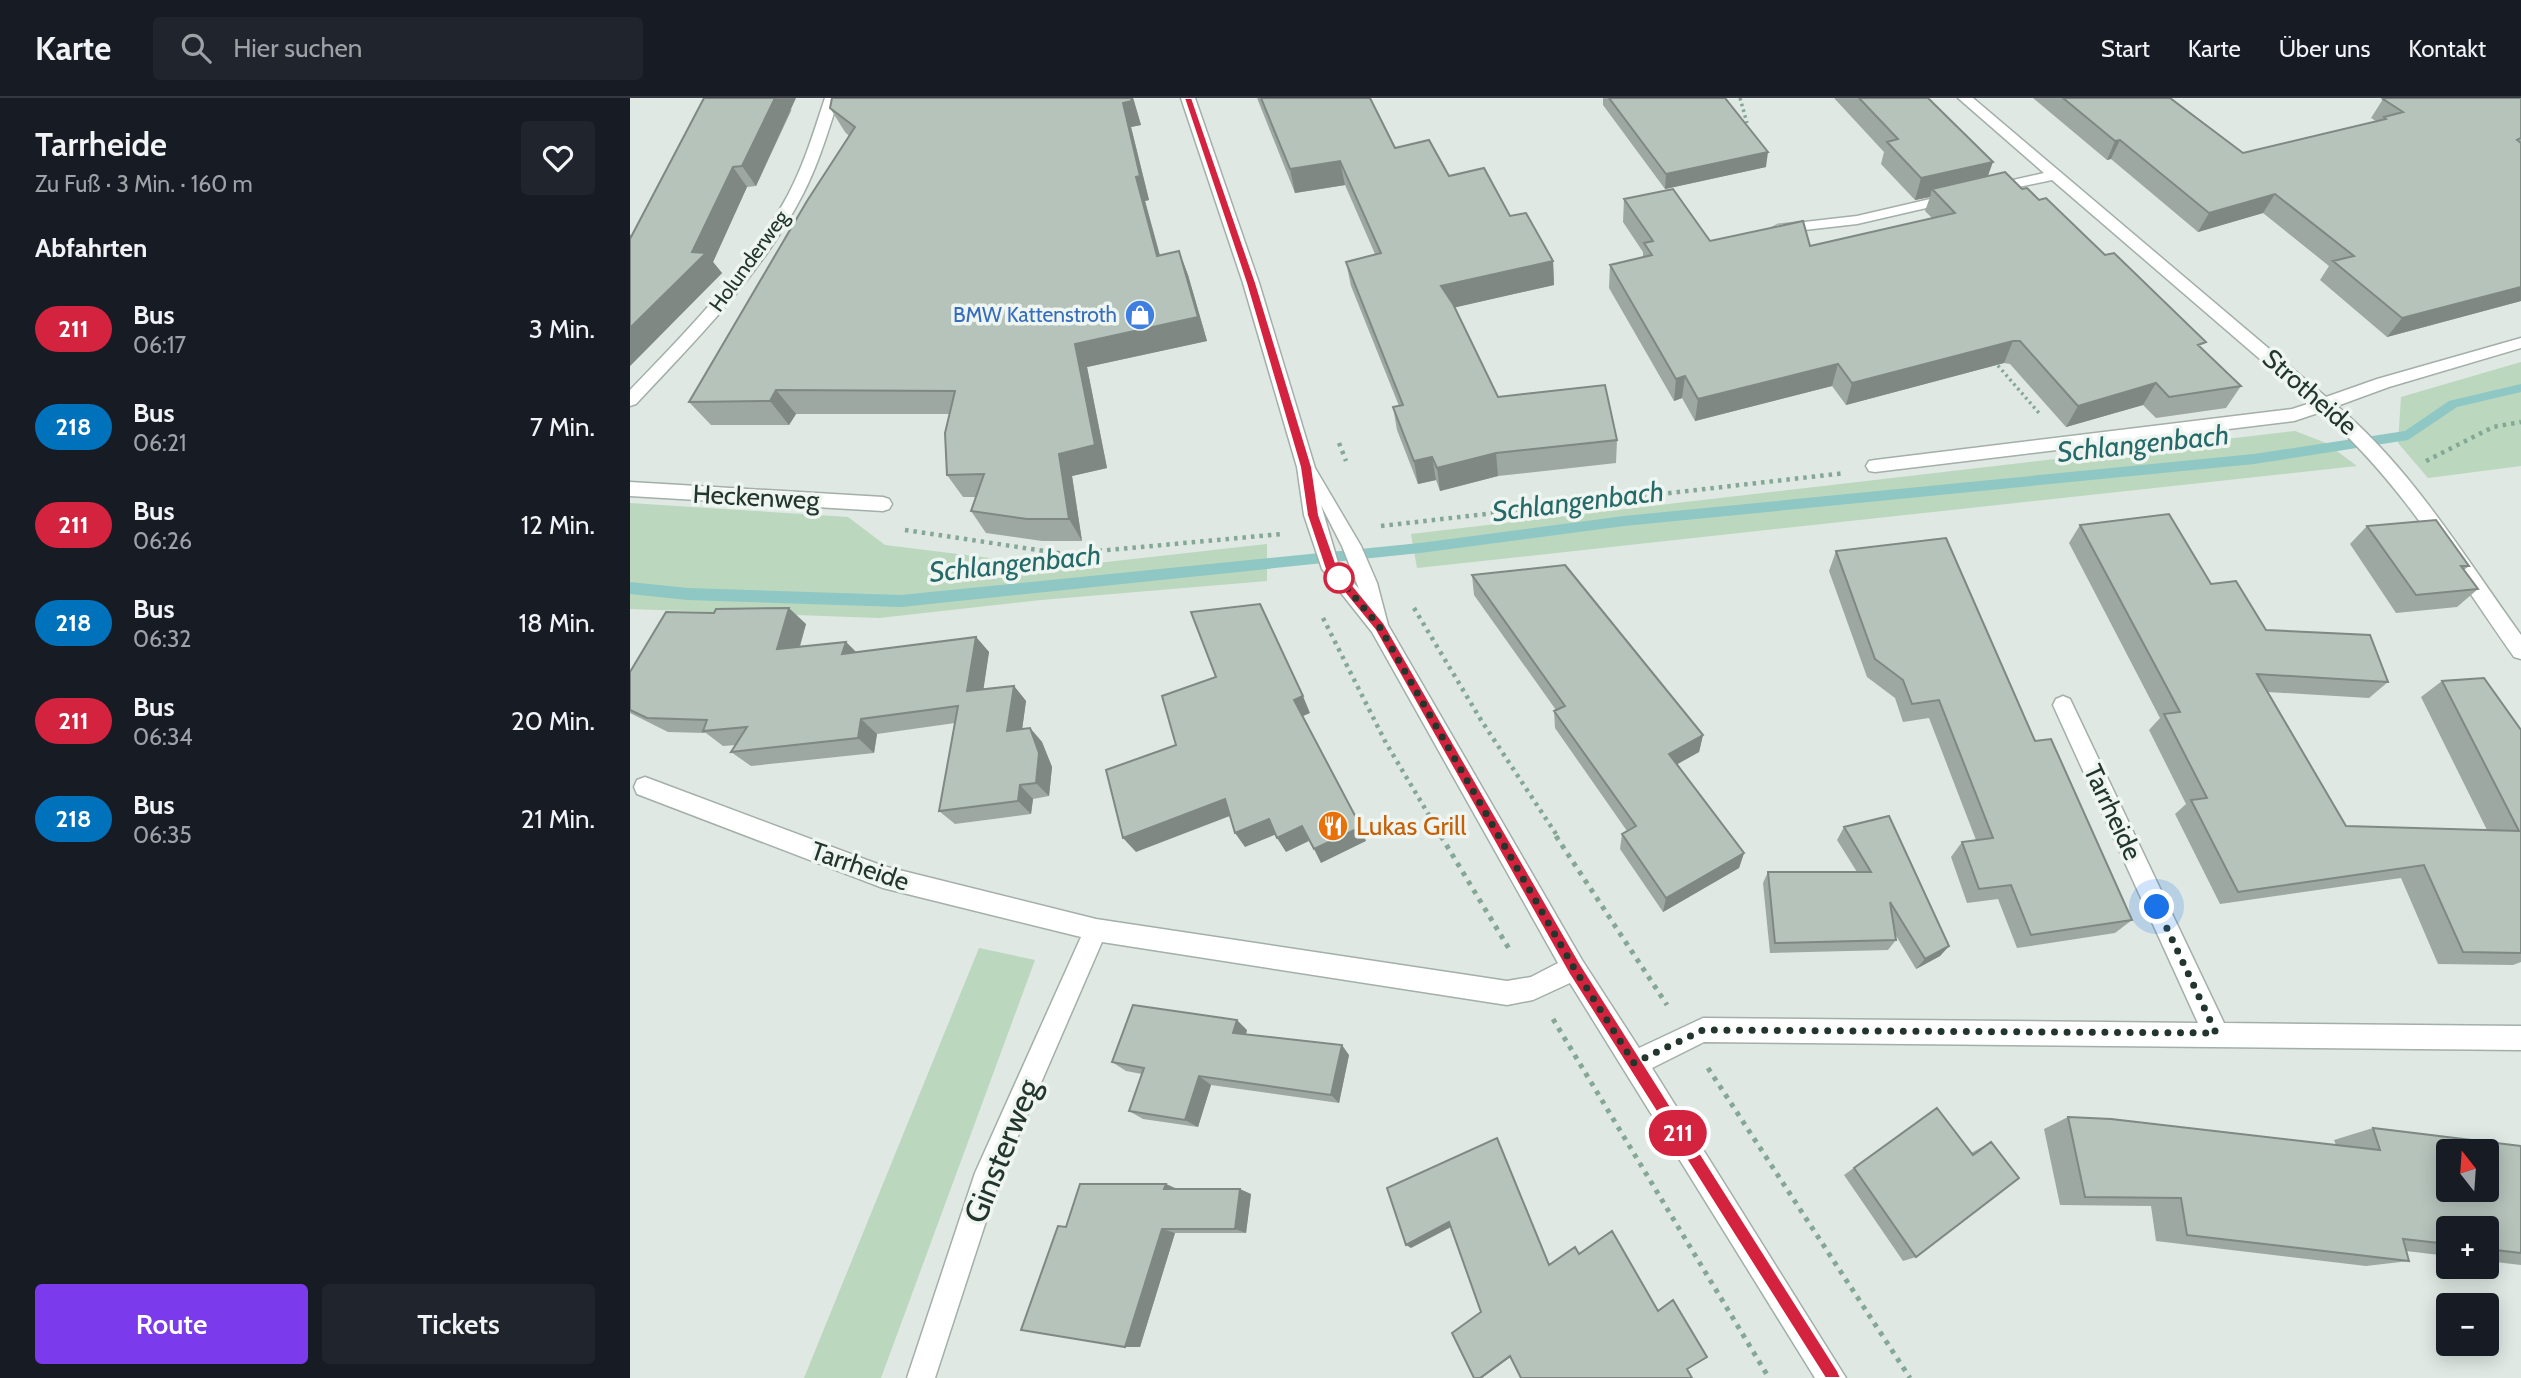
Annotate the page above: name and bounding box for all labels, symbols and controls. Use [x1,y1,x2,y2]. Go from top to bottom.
search box [153,17,643,80]
text: Karte [35,28,111,68]
icon: search [177,29,215,67]
text: Hier suchen [233,32,362,64]
text: Start [2101,34,2150,63]
text: Karte [2188,34,2241,63]
text: Über uns [2279,34,2370,63]
text: Kontakt [2408,34,2486,63]
button: heart [521,121,595,195]
text: Tarrheide [35,124,167,164]
text: Zu Fuß · 3 Min. · 160 m [35,170,253,198]
street label: Holunderweg [703,205,794,316]
text: Abfahrten [35,232,147,264]
shop icon: BMW Kattenstroth [1123,298,1157,332]
text: Bus [133,299,174,331]
place label: BMW Kattenstroth [953,302,1117,327]
text: 3 Min. [529,313,595,345]
text: 211 [58,314,89,343]
text: 06:17 [133,331,186,359]
street label: Strotheide [2256,342,2364,442]
text: Bus [133,397,174,429]
text: 7 Min. [530,411,595,443]
text: 218 [55,412,92,441]
water label: Schlangenbach [2055,417,2231,469]
text: 06:21 [133,429,186,457]
water label: Schlangenbach [1490,474,1666,528]
street label: Heckenweg [692,478,821,516]
text: Bus [133,495,174,527]
text: 12 Min. [521,509,595,541]
text: 211 [58,510,89,539]
text: 06:26 [133,527,192,555]
water label: Schlangenbach [927,537,1103,589]
unlabelled marker [1324,563,1354,593]
text: Bus [133,593,174,625]
text: 18 Min. [519,607,595,639]
text: 218 [55,608,92,637]
text: 06:32 [133,625,191,653]
text: Bus [133,691,174,723]
text: 20 Min. [511,705,595,737]
text: 211 [58,706,89,735]
text: 06:34 [133,723,193,751]
street label: Tarrheide [2077,759,2149,865]
text: Bus [133,789,174,821]
text: 21 Min. [521,803,595,835]
text: 218 [55,804,92,833]
restaurant icon: Lukas Grill [1316,809,1350,843]
place label: Lukas Grill [1356,810,1466,842]
text: 06:35 [133,821,192,849]
street label: Tarrheide [807,834,913,898]
your location [2139,889,2174,924]
street label: Ginsterweg [955,1072,1048,1228]
line badge: 211 [1638,1110,1718,1156]
text: 211 [1663,1118,1693,1147]
north arrow [2436,1139,2499,1202]
map controls [2436,1139,2499,1356]
button: + [2436,1216,2499,1279]
button: Route [35,1284,308,1364]
button: Tickets [322,1284,595,1364]
button: − [2436,1293,2499,1356]

